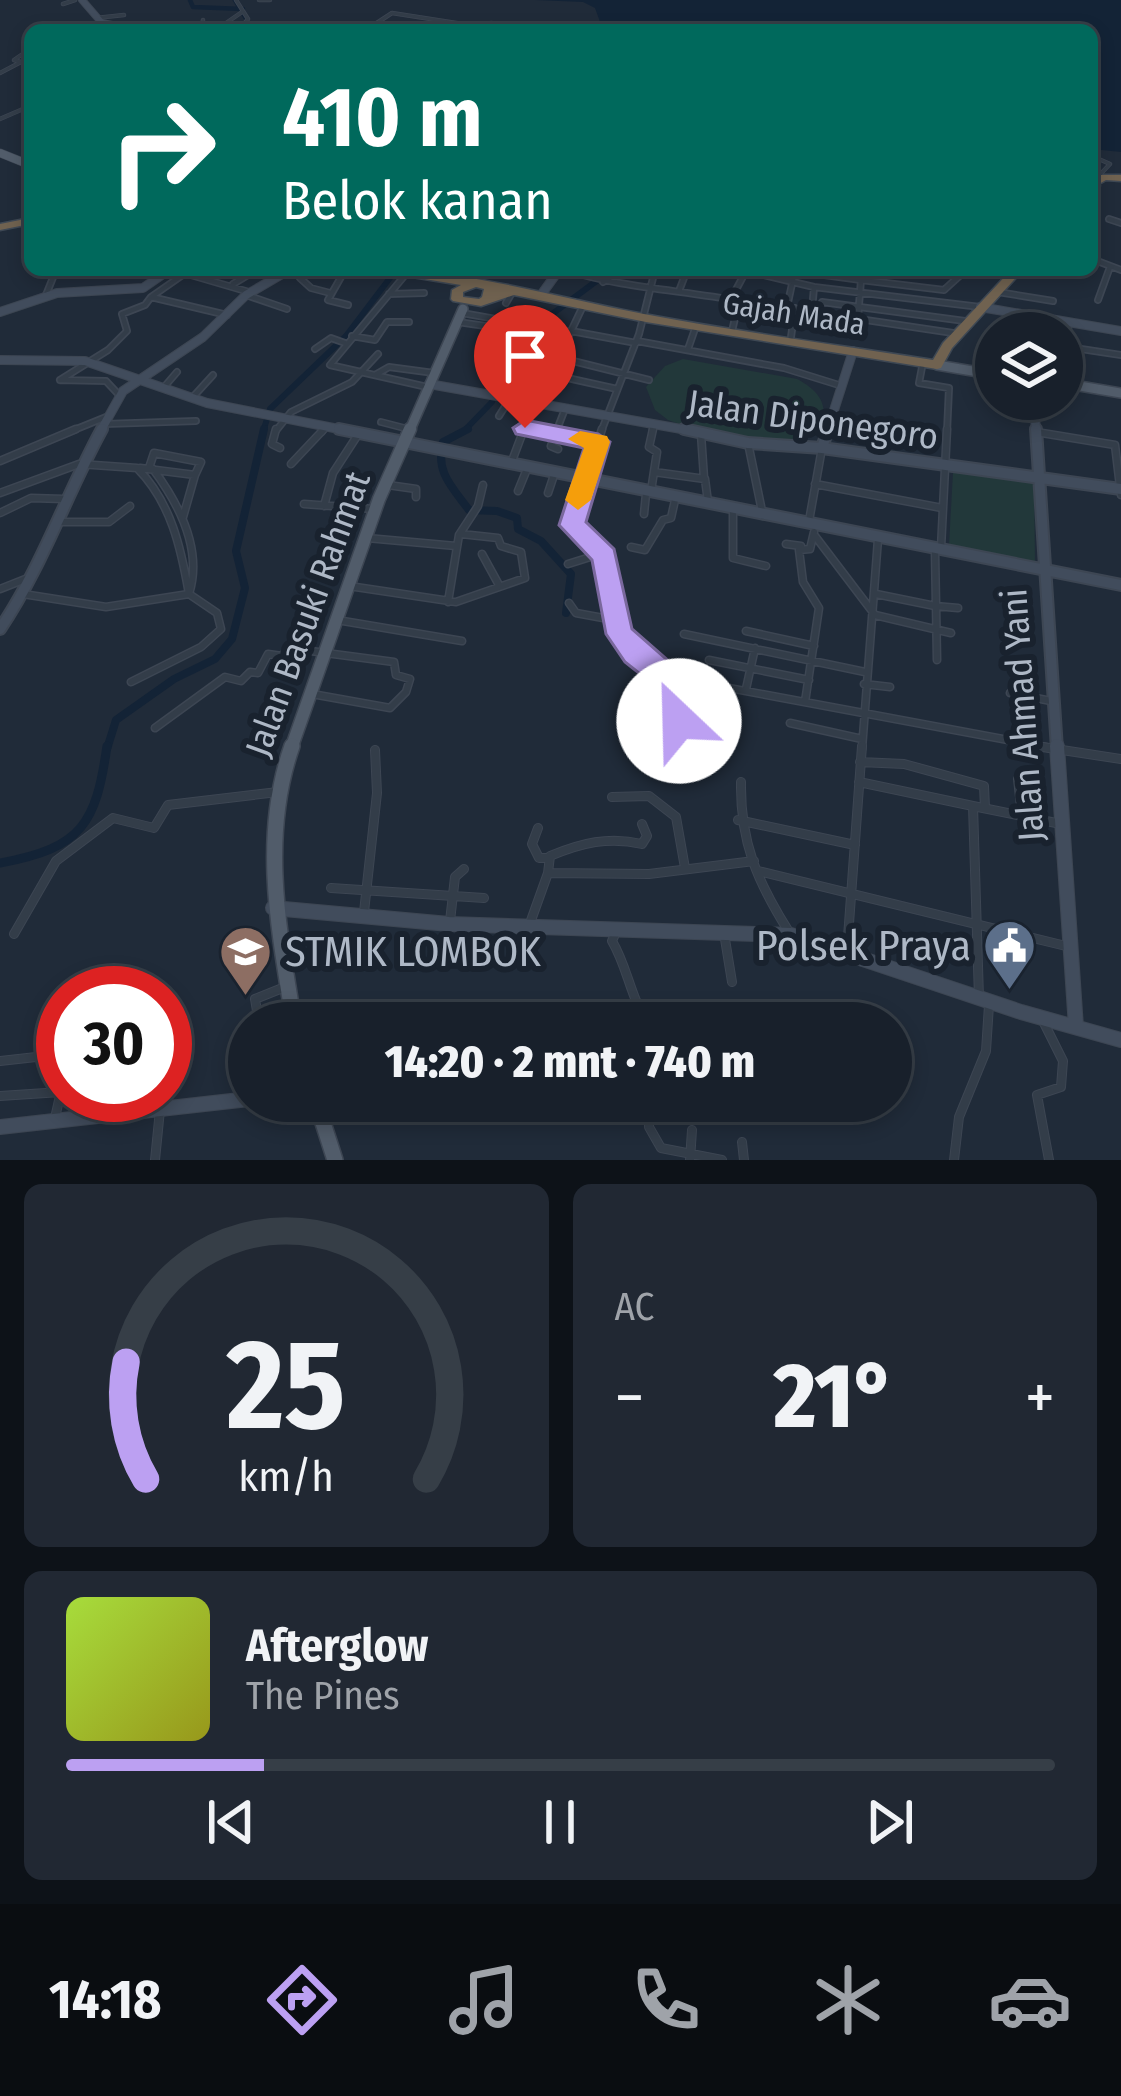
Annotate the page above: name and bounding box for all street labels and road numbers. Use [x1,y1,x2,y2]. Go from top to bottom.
street label: Gajah Mada [720,285,868,343]
street label: Jalan Diponegoro [685,381,941,459]
street label: Jalan Basuki Rahmat [236,465,380,763]
street label: Jalan Ahmad Yani [992,587,1054,843]

